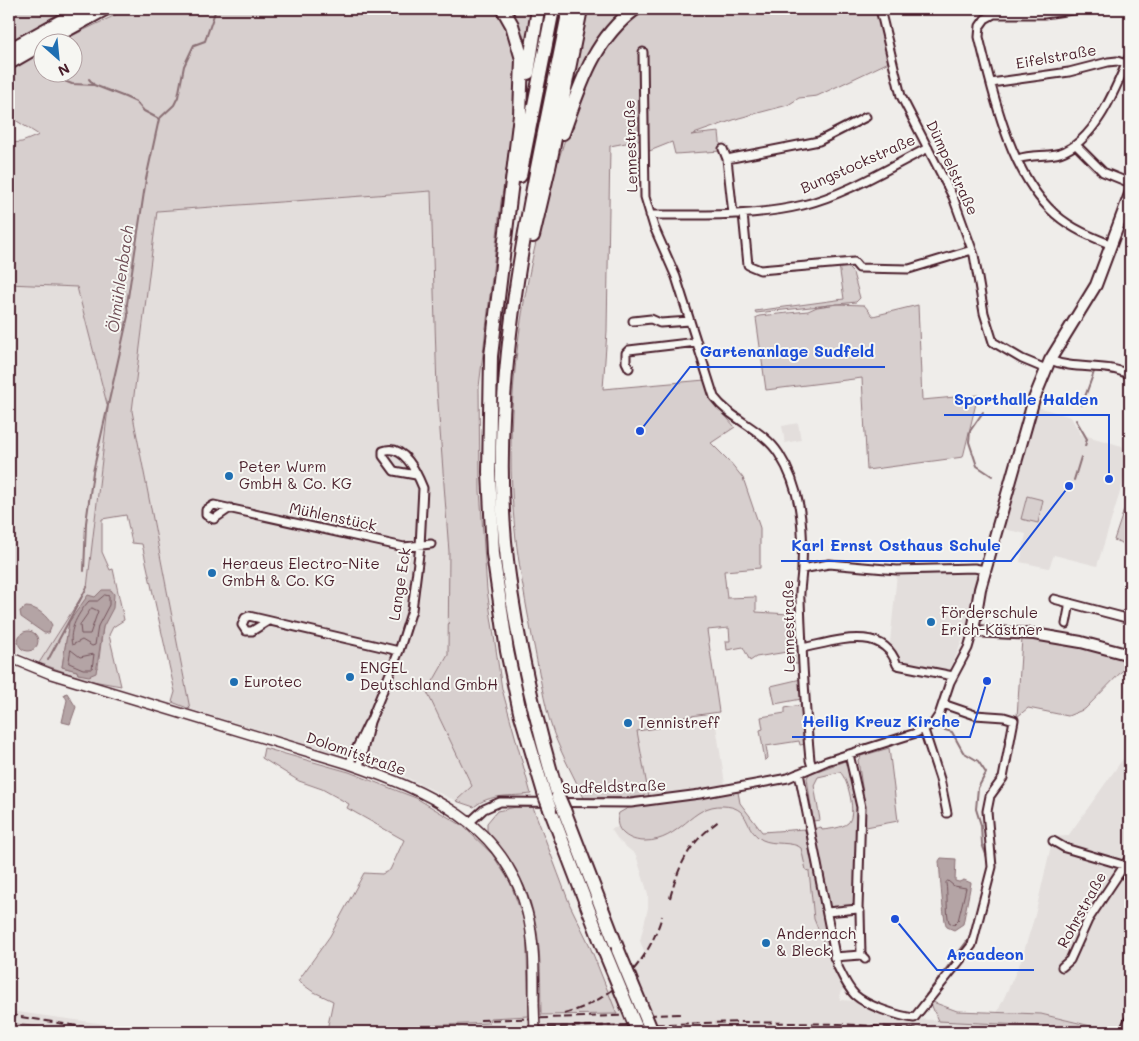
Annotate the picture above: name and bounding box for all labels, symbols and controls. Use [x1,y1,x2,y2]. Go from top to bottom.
north arrow [32,32,82,82]
street label: Eifelstraße [1014,39,1098,73]
text: N [55,59,73,81]
street label: Lennestraße [618,99,642,193]
street label: Dümpelstraße [922,117,984,218]
street label: Bungstockstraße [797,129,918,197]
water label: Ölmühlenbach [102,224,137,334]
callout: Gartenanlage Sudfeld [690,336,885,367]
text: Gartenanlage Sudfeld [700,340,874,361]
callout: Sporthalle Halden [944,384,1109,415]
text: Sporthalle Halden [954,388,1098,409]
place label: Peter Wurm GmbH & Co. KG [239,456,352,493]
marker: Peter Wurm GmbH & Co. KG [223,470,235,482]
street label: Mühlenstück [288,497,379,535]
callout: Karl Ernst Osthaus Schule [781,530,1011,561]
text: Karl Ernst Osthaus Schule [791,534,1001,555]
street label: Lange Eck [383,546,415,622]
place label: Heraeus Electro-Nite GmbH & Co. KG [222,553,380,590]
marker: Heraeus Electro-Nite GmbH & Co. KG [206,567,218,579]
street label: Lennestraße [777,580,799,673]
place label: Förderschule Erich-Kästner [941,602,1043,639]
marker: Förderschule Erich-Kästner [925,616,937,628]
place label: ENGEL Deutschland GmbH [360,657,498,694]
place label: Eurotec [244,671,302,691]
marker: ENGEL Deutschland GmbH [344,671,356,683]
marker: Eurotec [228,676,240,688]
callout: Heilig Kreuz Kirche [792,706,970,737]
text: Heilig Kreuz Kirche [802,710,960,731]
place label: Tennistreff [638,712,720,732]
marker: Tennistreff [622,717,634,729]
street label: Dolomitstraße [304,727,409,780]
street label: Sudfeldstraße [562,774,666,798]
street label: Rohrstraße [1052,868,1110,951]
place label: Andernach & Bleck [776,923,856,960]
marker: Andernach & Bleck [760,937,772,949]
callout: Arcadeon [937,939,1034,970]
text: Arcadeon [946,943,1024,964]

